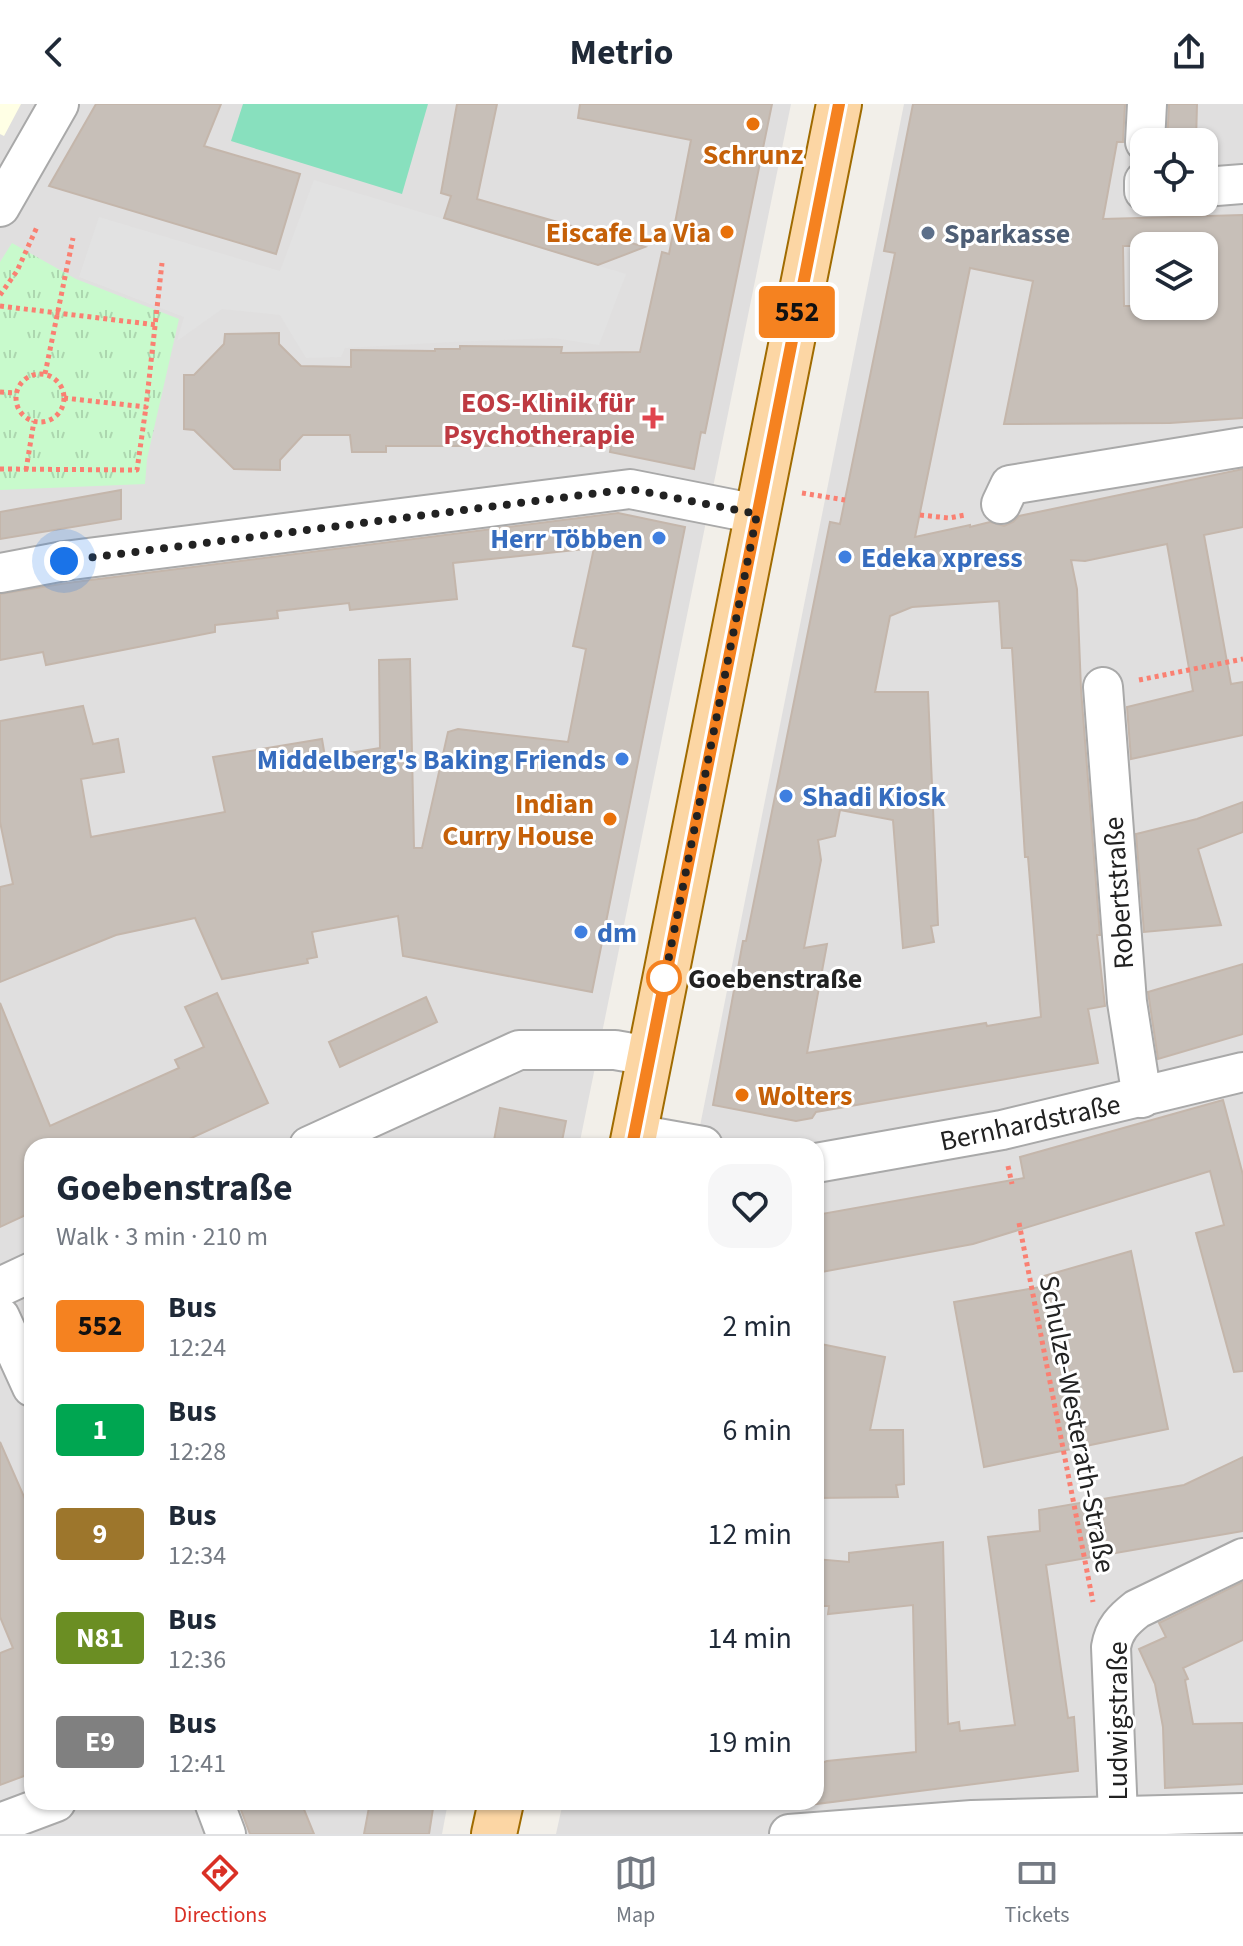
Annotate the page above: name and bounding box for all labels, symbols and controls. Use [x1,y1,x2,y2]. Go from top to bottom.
text: Metrio [570,27,673,78]
icon: back [32,30,76,74]
icon: share [1167,30,1211,74]
marker: Schrunz [744,115,762,133]
map controls [1130,128,1218,320]
button: locate [1130,128,1218,216]
place label: Schrunz [703,135,803,175]
place label: Eiscafe La Via [546,213,711,253]
place label: Sparkasse [944,214,1070,254]
marker: Eiscafe La Via [718,223,736,241]
marker: Sparkasse [919,224,937,242]
button: layers [1130,232,1218,320]
line badge: 552 [751,286,843,338]
text: 552 [775,292,819,332]
place label: EOS-Klinik für Psychotherapie [443,383,636,455]
marker: EOS-Klinik für Psychotherapie [642,407,664,429]
place label: Herr Többen [490,519,643,559]
marker: Herr Többen [650,529,668,547]
place label: Edeka xpress [861,538,1023,578]
your location [44,541,84,581]
marker: Edeka xpress [836,548,854,566]
place label: Middelberg's Baking Friends [257,740,606,780]
marker: Middelberg's Baking Friends [613,750,631,768]
place label: Shadi Kiosk [802,777,946,817]
place label: Indian Curry House [442,784,594,856]
marker: Shadi Kiosk [777,787,795,805]
marker: Indian Curry House [601,810,619,828]
street label: Robertstraße [1094,815,1144,971]
place label: dm [597,913,637,953]
marker: dm [572,923,590,941]
place label: Goebenstraße [688,959,862,999]
marker: Goebenstraße [647,961,681,995]
place label: Wolters [758,1076,852,1116]
street label: Bernhardstraße [936,1084,1124,1162]
marker: Wolters [733,1086,751,1104]
text: Goebenstraße [56,1161,293,1215]
button: heart [708,1164,792,1248]
text: Walk · 3 min · 210 m [56,1218,268,1255]
street label: Schulze-Westerath-Straße [1029,1272,1125,1576]
text: Bus [168,1286,216,1329]
text: 2 min [722,1305,792,1348]
text: 552 [78,1306,122,1346]
text: 12:24 [168,1329,226,1366]
text: Bus [168,1390,216,1433]
text: 6 min [722,1409,792,1452]
text: 1 [93,1410,107,1450]
text: 12:28 [168,1433,226,1470]
text: Bus [168,1494,216,1537]
text: 12 min [708,1513,792,1556]
text: 9 [93,1514,107,1554]
text: 12:34 [168,1537,226,1574]
text: Bus [168,1598,216,1641]
text: 14 min [708,1617,792,1660]
text: N81 [76,1618,124,1658]
text: 12:36 [168,1641,226,1678]
street label: Ludwigstraße [1098,1641,1138,1801]
text: Bus [168,1702,216,1745]
text: 19 min [708,1721,792,1764]
text: E9 [85,1722,115,1762]
text: 12:41 [168,1745,226,1782]
tab: Directions [174,1851,267,1931]
tab: Map [614,1851,658,1931]
tab: Tickets [1005,1851,1069,1931]

